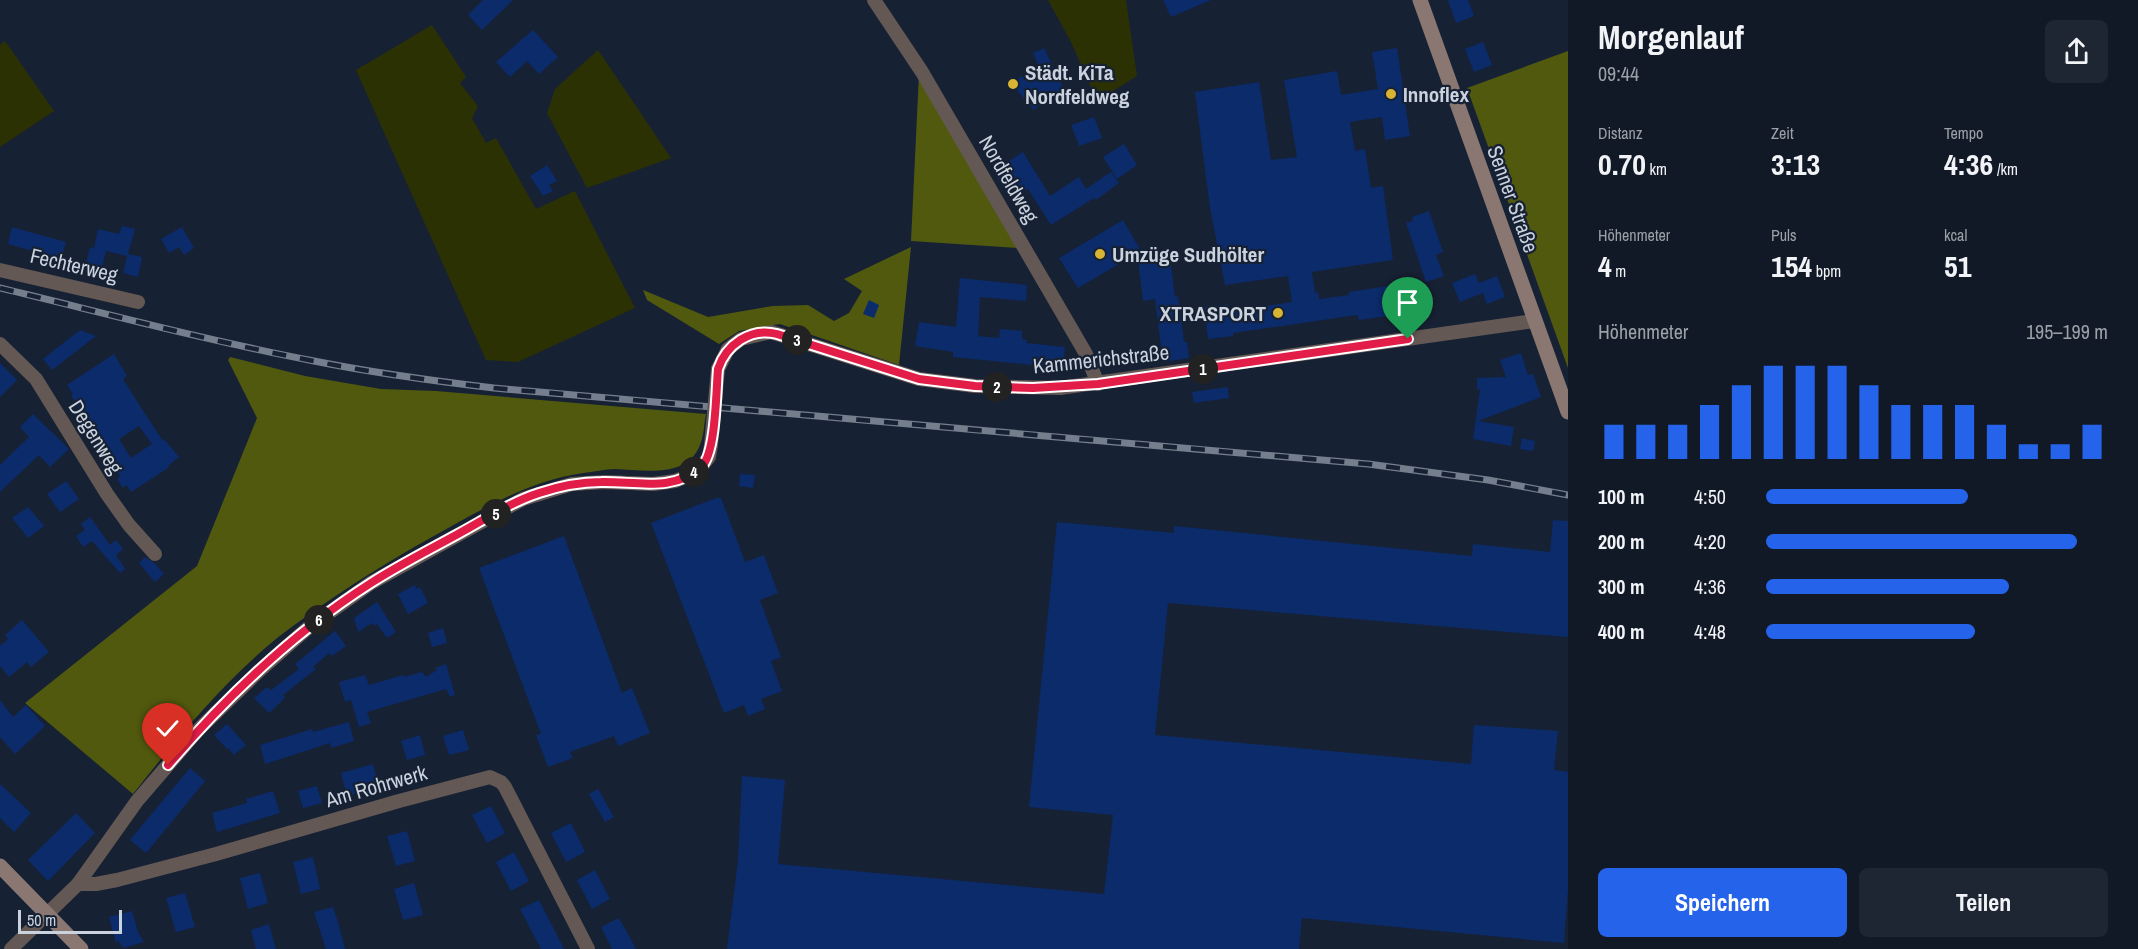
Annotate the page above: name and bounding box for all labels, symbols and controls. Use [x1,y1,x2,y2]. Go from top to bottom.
text: Morgenlauf [1598,15,1744,59]
button: share [2045,20,2108,83]
place label: Städt. KiTa Nordfeldweg [1025,58,1130,111]
text: 09:44 [1598,60,1639,87]
marker: Städt. KiTa Nordfeldweg [1006,77,1020,91]
place label: Innoflex [1403,80,1469,109]
marker: Innoflex [1384,87,1398,101]
text: Distanz [1598,122,1642,144]
text: Zeit [1771,122,1794,144]
text: Tempo [1944,122,1983,144]
street label: Nordfeldweg [972,130,1046,228]
street label: Senner Straße [1480,141,1546,257]
text: 0.70 [1598,144,1646,184]
text: 3:13 [1771,144,1820,184]
text: 4:36 [1944,144,1993,184]
text: km [1646,158,1667,180]
text: /km [1993,158,2018,180]
text: Höhenmeter [1598,224,1670,246]
text: Puls [1771,224,1797,246]
text: kcal [1944,224,1967,246]
place label: Umzüge Sudhölter [1112,240,1264,269]
street label: Fechterweg [27,241,121,289]
text: 4 [1598,246,1612,286]
text: 154 [1771,246,1812,286]
text: 51 [1944,246,1971,286]
marker: Umzüge Sudhölter [1093,247,1107,261]
text: m [1612,260,1626,282]
text: bpm [1812,260,1841,282]
pin [1382,277,1433,339]
icon: arrive [1391,286,1424,319]
place label: XTRASPORT [1160,299,1266,328]
marker: XTRASPORT [1271,306,1285,320]
text: Höhenmeter [1598,318,1688,345]
text: 195–199 m [2026,318,2108,345]
pin: 3 [782,325,812,355]
text: 3 [793,329,801,351]
street label: Kammerichstraße [1031,337,1171,381]
pin: 1 [1188,354,1218,384]
text: 1 [1199,358,1207,380]
pin: 2 [982,372,1012,402]
text: 2 [993,376,1001,398]
street label: Degenweg [62,394,130,480]
pin: 4 [679,457,709,487]
text: 4 [690,461,698,483]
text: 100 m [1598,483,1645,510]
text: 4:50 [1694,483,1726,510]
pin: 5 [481,499,511,529]
text: 5 [492,503,500,525]
text: 200 m [1598,528,1645,555]
text: 4:20 [1694,528,1726,555]
text: 300 m [1598,573,1645,600]
text: 4:36 [1694,573,1726,600]
pin: 6 [304,605,334,635]
text: 6 [315,609,323,631]
text: 400 m [1598,618,1645,645]
text: 4:48 [1694,618,1726,645]
pin [142,703,193,765]
icon: check [151,712,184,745]
street label: Am Rohrwerk [321,758,430,815]
button: Speichern [1598,868,1847,937]
button: Teilen [1859,868,2108,937]
scale bar [18,907,122,934]
text: 50 m [27,909,56,931]

